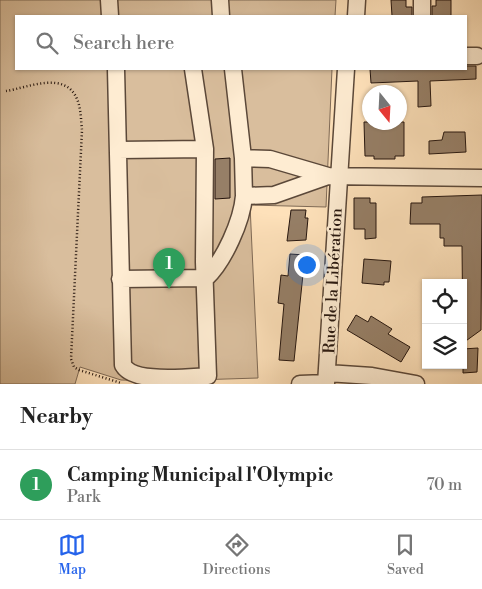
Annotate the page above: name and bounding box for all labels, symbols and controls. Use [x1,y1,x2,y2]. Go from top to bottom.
search box [15,15,467,70]
icon: search [33,29,61,57]
text: Search here [73,31,174,55]
north arrow [362,85,407,130]
street label: Rue de la Libération [319,207,347,354]
pin: 1 [153,248,185,289]
your location [294,252,320,278]
map controls [422,279,467,369]
button: locate [422,279,467,324]
button: layers [422,324,467,369]
text: Nearby [20,404,93,430]
text: Camping Municipal l'Olympic [67,463,333,487]
text: 1 [32,475,40,495]
text: 70 m [426,475,462,495]
text: Park [67,487,100,507]
tab: Map [58,531,86,579]
tab: Directions [203,531,270,579]
tab: Saved [387,531,424,579]

